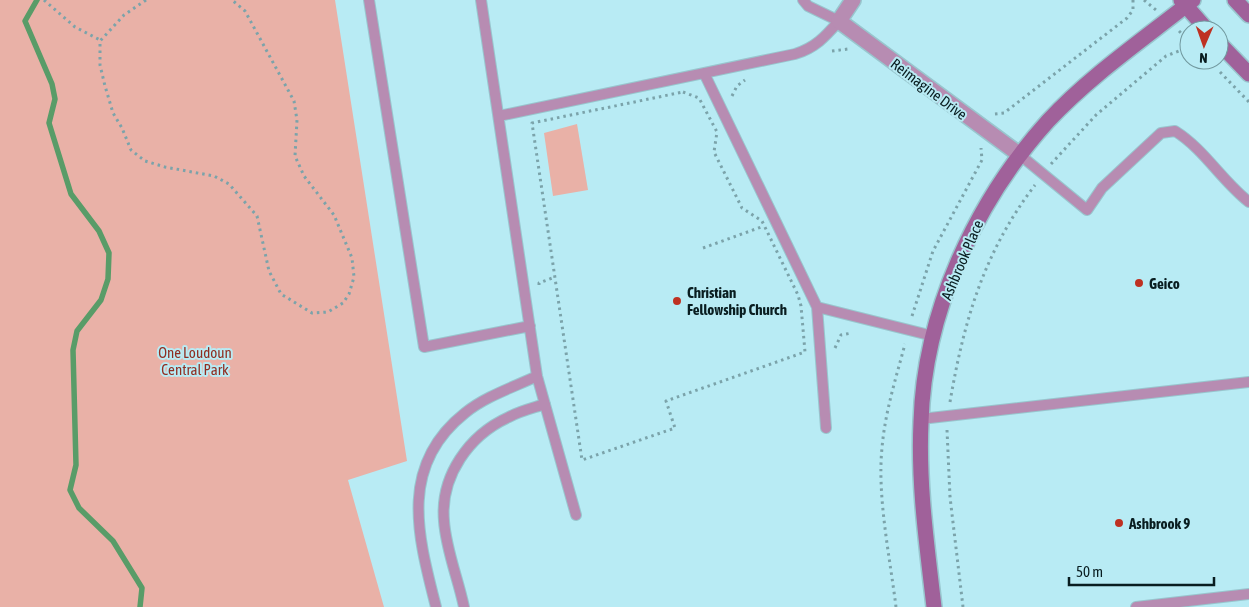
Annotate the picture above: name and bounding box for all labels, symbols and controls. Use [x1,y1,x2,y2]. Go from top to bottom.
north arrow [1179,20,1229,70]
text: N [1199,50,1208,66]
street label: Reimagine Drive [888,55,970,123]
street label: Ashbrook Place [938,217,986,302]
place label: Geico [1149,275,1180,292]
marker: Geico [1133,277,1145,289]
place label: Christian Fellowship Church [687,284,787,318]
marker: Christian Fellowship Church [671,295,683,307]
park label: One Loudoun Central Park [158,344,232,378]
place label: Ashbrook 9 [1128,515,1190,532]
marker: Ashbrook 9 [1113,517,1125,529]
scale bar [1069,554,1214,586]
text: 50 m [1076,563,1103,580]

